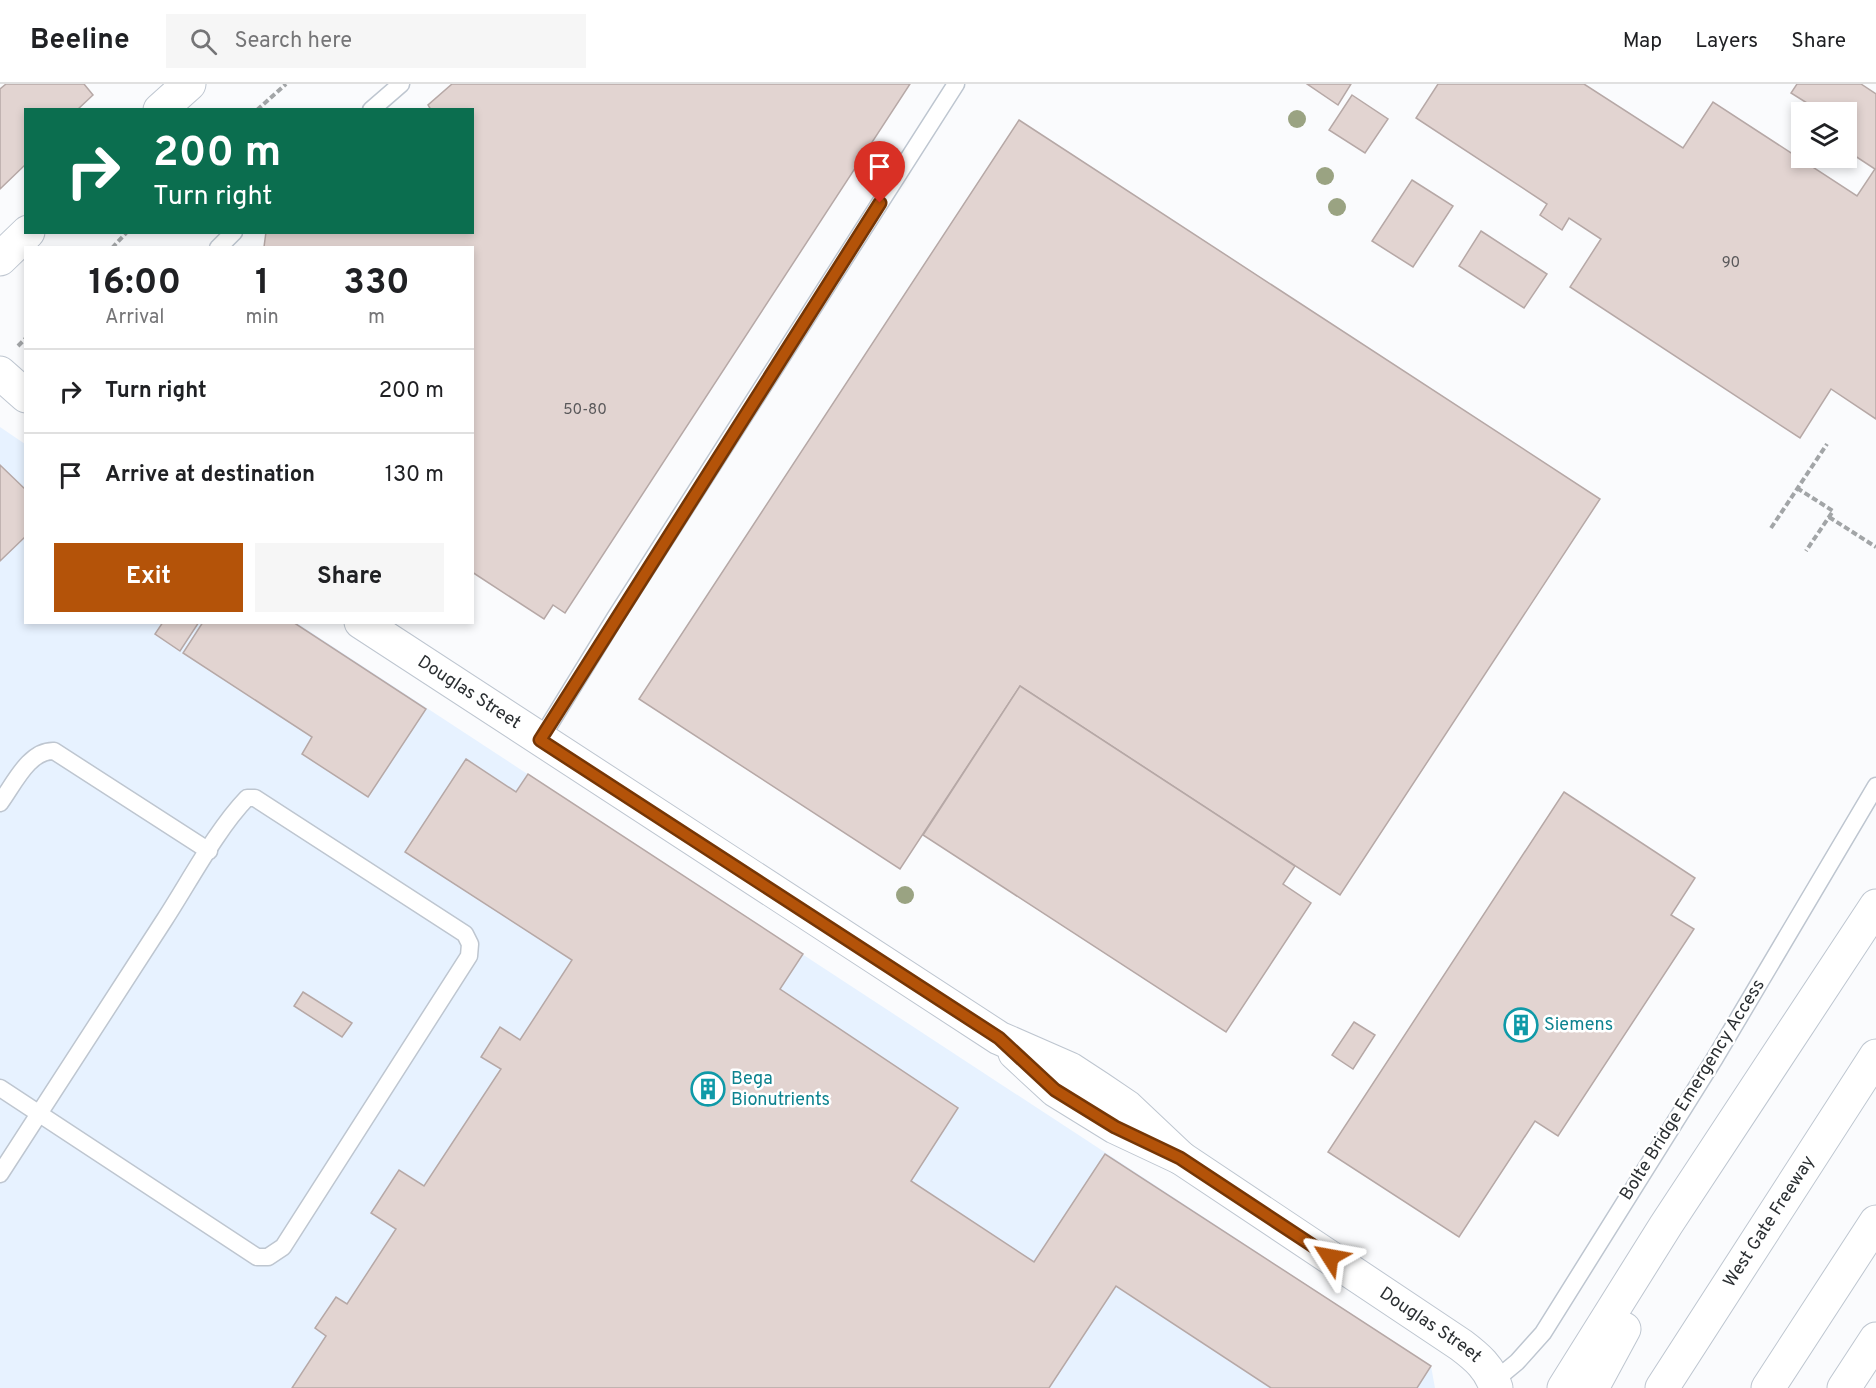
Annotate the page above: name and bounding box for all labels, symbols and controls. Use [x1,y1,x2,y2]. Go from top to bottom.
search box [166,14,586,68]
text: Beeline [30,23,130,59]
icon: search [187,25,220,58]
text: Search here [235,28,352,55]
text: Map [1623,28,1662,55]
text: Layers [1695,28,1758,55]
text: Share [1791,28,1846,55]
map controls [1791,102,1857,168]
button: layers [1791,102,1857,168]
text: 200 m [153,128,281,181]
icon: right [54,132,132,210]
pin [854,141,905,203]
icon: arrive [863,150,896,183]
text: Turn right [153,180,272,214]
house number: 90 [1722,254,1740,273]
text: 16:00 [88,261,181,307]
text: 1 [255,261,269,307]
text: 330 [343,261,410,307]
text: Arrival [105,305,165,331]
text: min [246,305,279,331]
text: m [368,305,385,331]
icon: right [54,375,87,408]
text: Turn right [105,378,207,405]
text: 200 m [379,378,444,405]
house number: 50-80 [563,401,607,420]
icon: arrive [54,459,87,492]
text: Arrive at destination [105,462,315,489]
text: 130 m [385,462,444,489]
button: Exit [54,543,243,612]
button: Share [255,543,444,612]
street label: Douglas Street [413,650,525,735]
street label: Bolte Bridge Emergency Access [1615,975,1771,1205]
building icon: Siemens [1503,1007,1539,1043]
place label: Siemens [1544,1014,1613,1037]
place label: Bega Bionutrients [731,1068,830,1112]
building icon: Bega Bionutrients [690,1071,726,1107]
street label: West Gate Freeway [1718,1151,1820,1292]
position arrow [1298,1225,1362,1289]
street label: Douglas Street [1375,1282,1486,1368]

